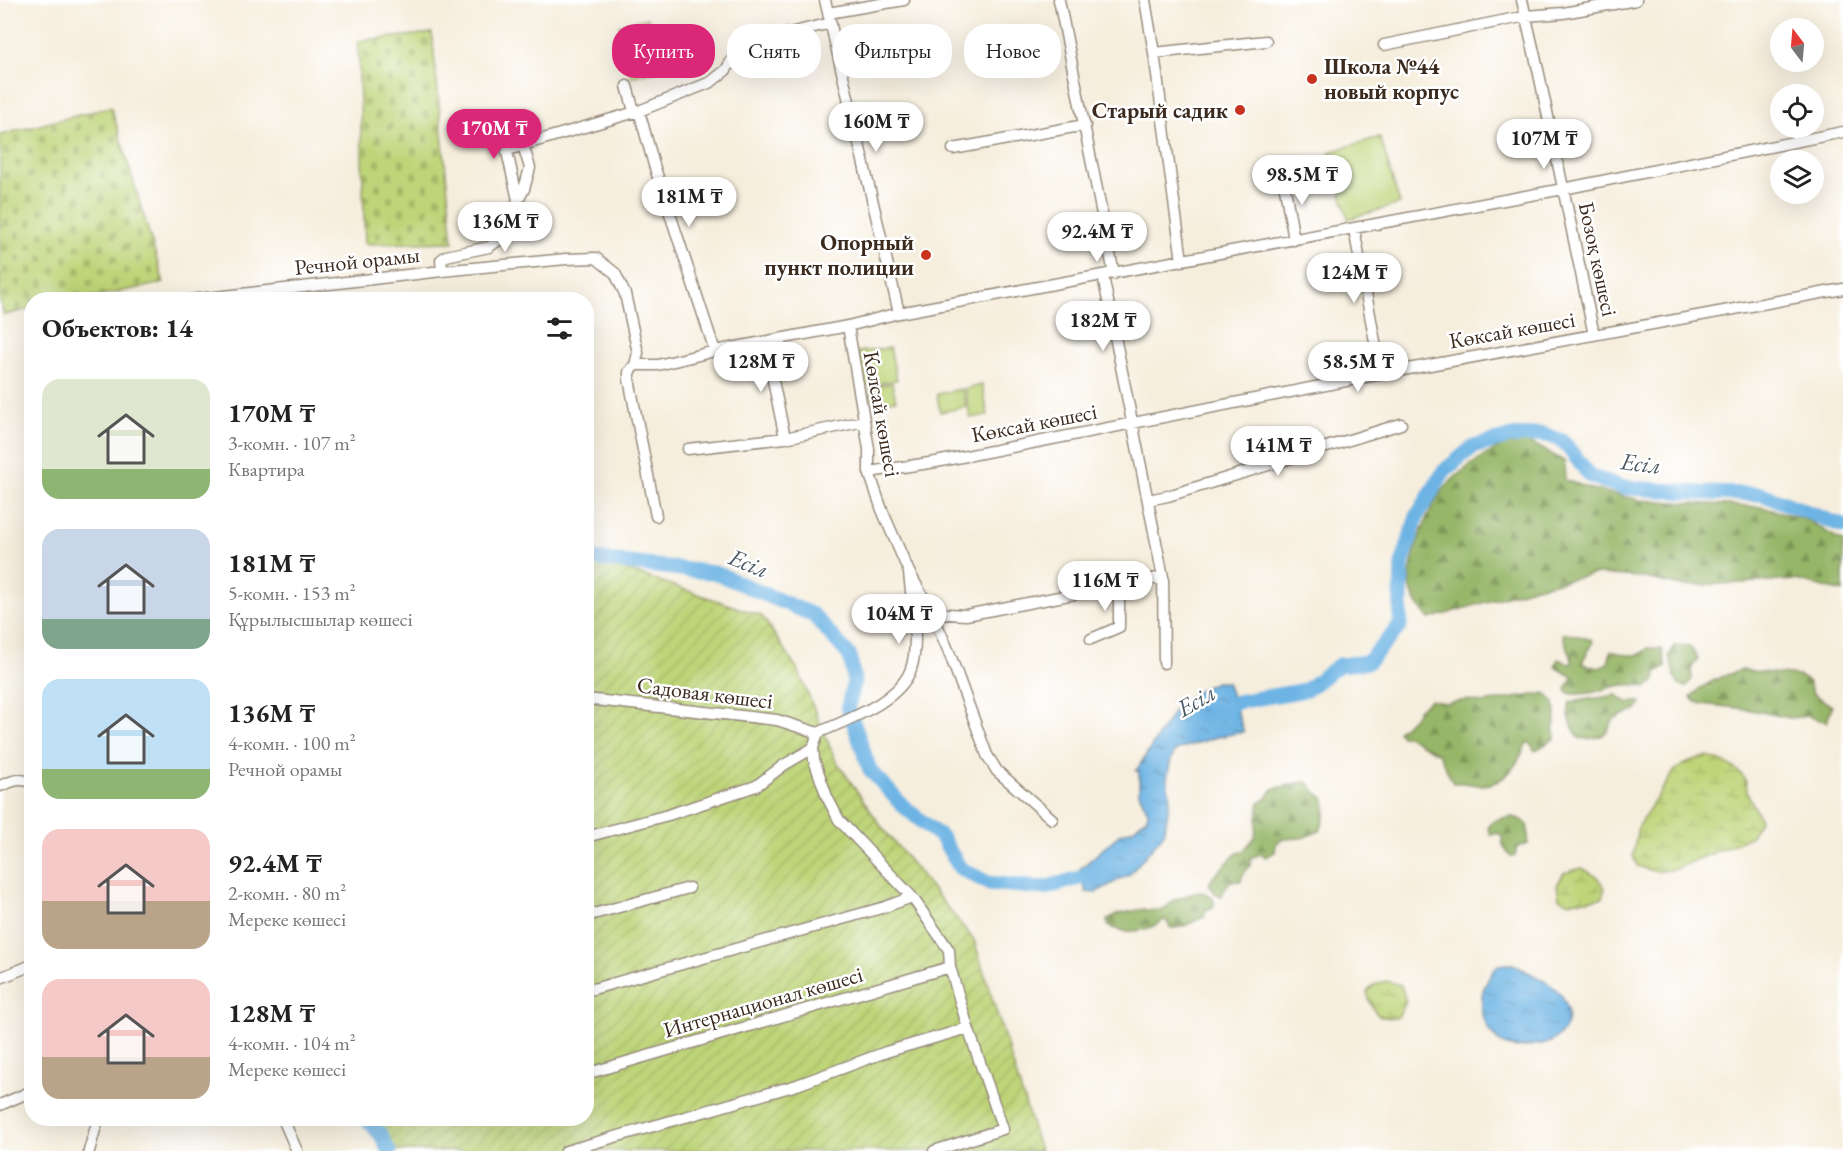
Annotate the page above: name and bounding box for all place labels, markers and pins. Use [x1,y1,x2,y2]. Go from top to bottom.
place label: Школа №44 новый корпус [1324,52,1459,106]
marker: Школа №44 новый корпус [1305,72,1319,86]
place label: Старый садик [1092,96,1229,125]
pin: 160M ₸ [827,102,925,153]
marker: Старый садик [1233,103,1247,117]
pin: 170M ₸ [445,109,543,160]
pin: 107M ₸ [1495,119,1593,170]
pin: 98.5M ₸ [1247,155,1357,206]
pin: 181M ₸ [640,177,738,228]
pin: 136M ₸ [456,202,554,253]
pin: 92.4M ₸ [1042,212,1152,263]
place label: Опорный пункт полиции [764,228,914,282]
marker: Опорный пункт полиции [919,248,933,262]
pin: 124M ₸ [1305,253,1403,304]
pin: 182M ₸ [1054,301,1152,352]
pin: 128M ₸ [712,342,810,393]
pin: 58.5M ₸ [1303,342,1413,393]
pin: 141M ₸ [1229,426,1327,477]
pin: 116M ₸ [1056,561,1154,612]
pin: 104M ₸ [850,594,948,645]

